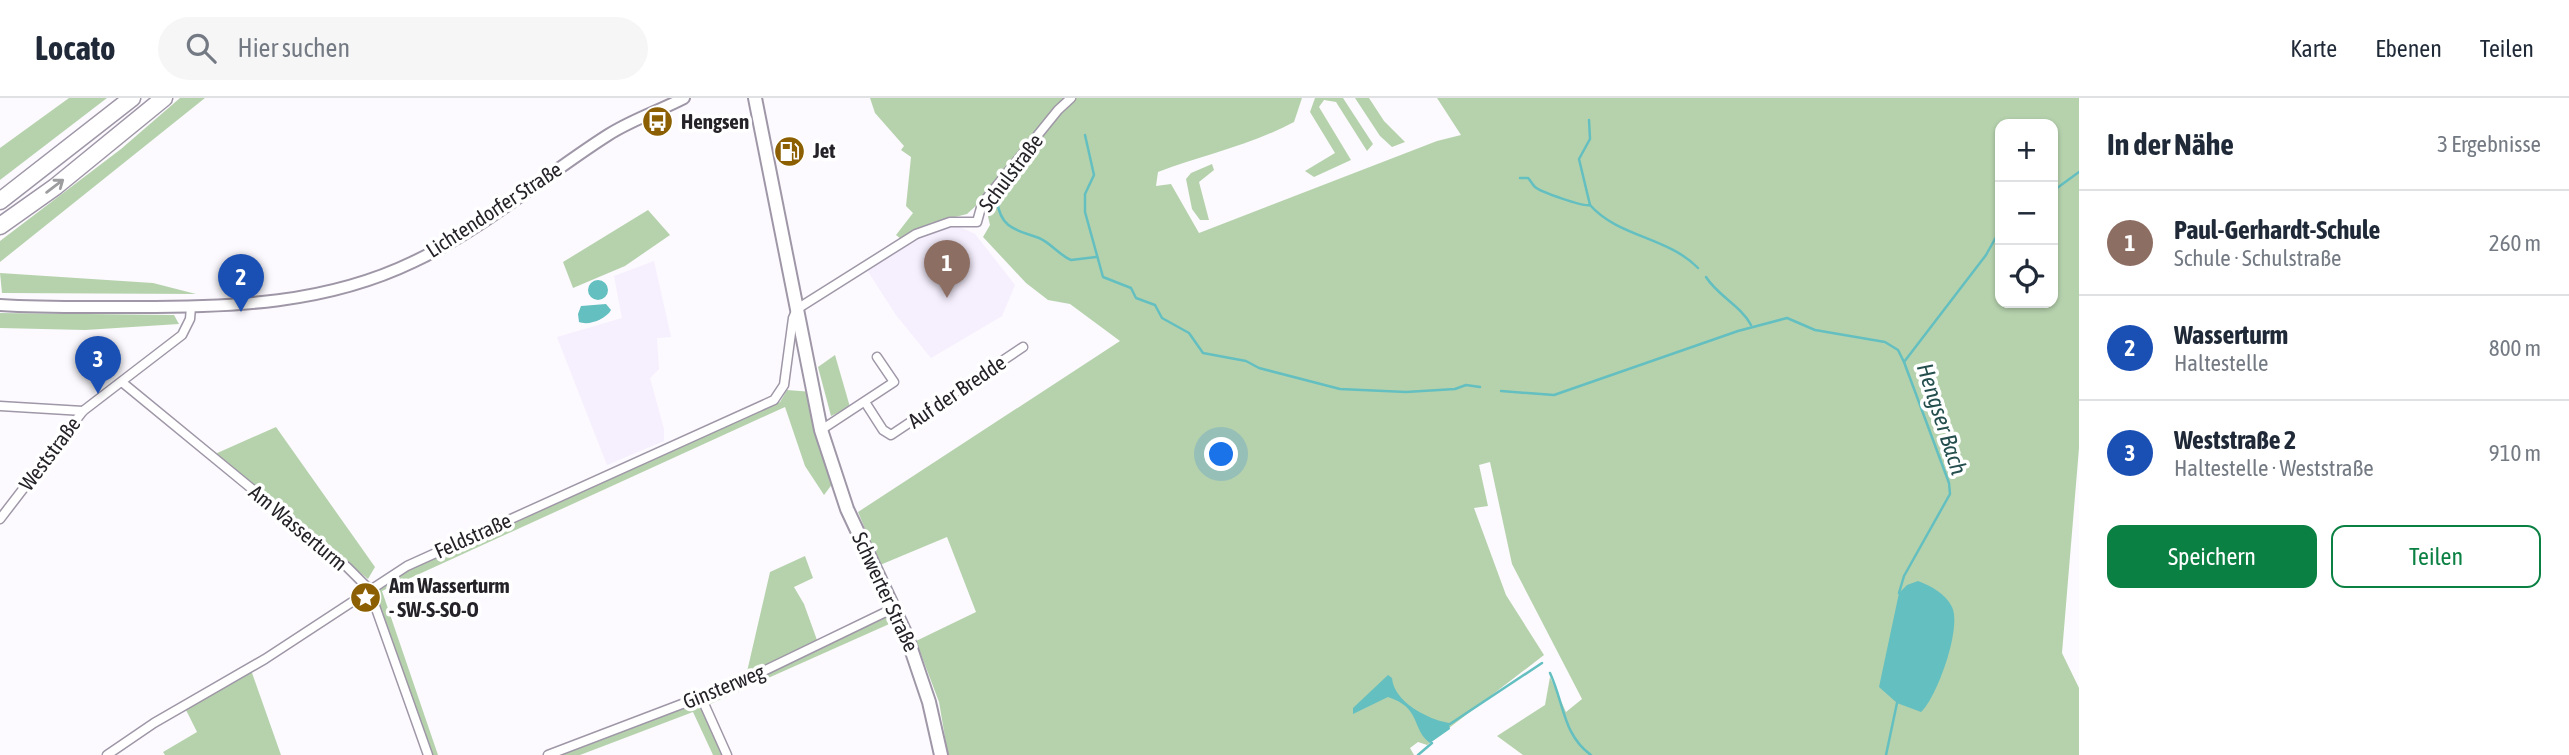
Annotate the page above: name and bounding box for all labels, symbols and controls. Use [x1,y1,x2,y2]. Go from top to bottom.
search box [158,17,648,80]
text: Locato [35,29,116,67]
icon: search [182,29,220,67]
text: Hier suchen [238,33,350,63]
text: Karte [2290,35,2337,62]
text: Ebenen [2375,35,2442,62]
text: Teilen [2480,35,2534,62]
bus stop icon: Hengsen [641,105,675,139]
place label: Hengsen [681,109,749,133]
map controls [1995,119,2058,308]
button: + [1995,119,2058,182]
text: In der Nähe [2107,127,2234,161]
street label: Schulstraße [973,129,1047,216]
text: 3 Ergebnisse [2437,131,2541,157]
fuel station icon: Jet [773,134,807,168]
place label: Jet [812,138,835,162]
street label: Lichtendorfer Straße [421,156,566,262]
one-way arrow [46,179,64,194]
button: − [1995,182,2058,245]
text: Paul-Gerhardt-Schule [2174,215,2380,245]
text: 1 [2125,230,2135,256]
text: 260 m [2489,230,2541,256]
pin: 1 [924,240,970,298]
button: locate [1995,245,2058,308]
text: Schule · Schulstraße [2174,245,2342,271]
pin: 2 [218,254,264,312]
text: Wasserturm [2174,320,2288,350]
text: 2 [2125,335,2135,361]
text: 800 m [2489,335,2541,361]
pin: 3 [75,336,121,394]
street label: Auf der Bredde [903,350,1010,433]
text: Haltestelle [2174,350,2268,376]
water label: Hengser Bach [1912,360,1972,478]
street label: Weststraße [14,412,85,495]
text: Weststraße 2 [2174,425,2296,455]
your location [1204,437,1238,471]
text: 3 [2125,440,2135,466]
text: 910 m [2489,440,2541,466]
text: Haltestelle · Weststraße [2174,455,2374,481]
street label: Am Wasserturm [245,479,353,575]
street label: Feldstraße [431,508,515,563]
button: Speichern [2107,525,2317,588]
button: Teilen [2331,525,2541,588]
street label: Schwerter Straße [848,528,924,655]
place label: Am Wasserturm - SW-S-SO-O [388,573,510,621]
place icon: Am Wasserturm - SW-S-SO-O [349,581,383,615]
street label: Ginsterweg [679,659,768,713]

